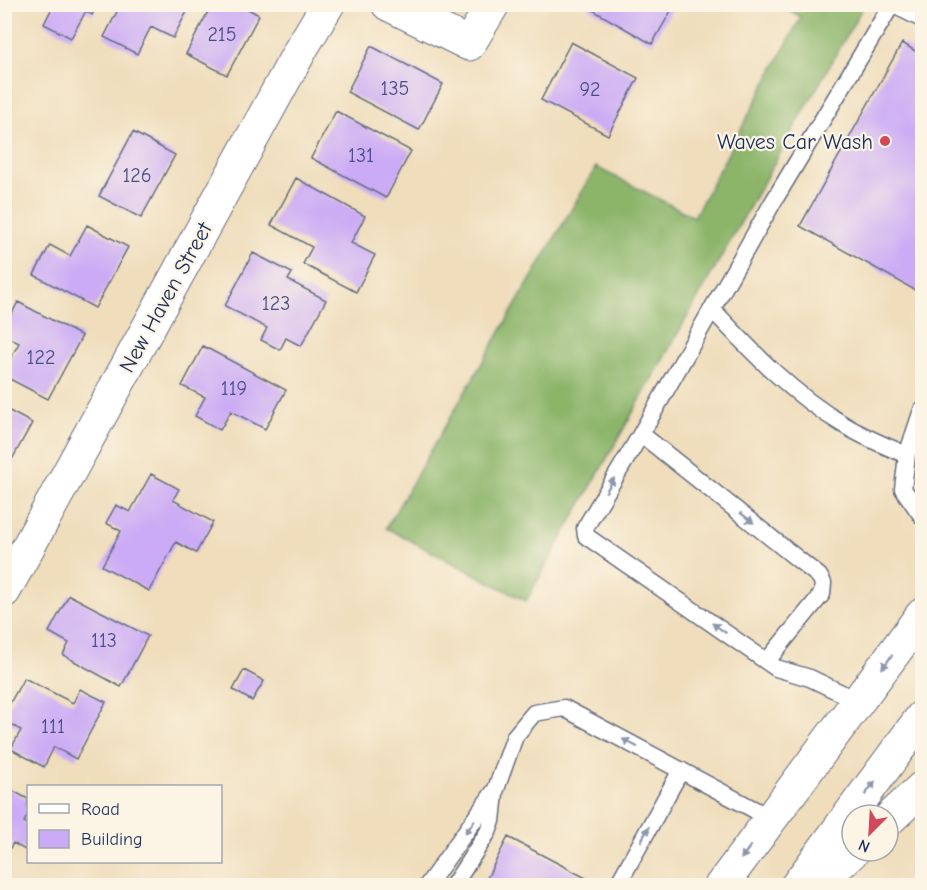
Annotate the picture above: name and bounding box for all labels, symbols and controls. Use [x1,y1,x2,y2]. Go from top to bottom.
house number: 215 [207,23,237,46]
house number: 135 [381,77,409,100]
house number: 92 [579,78,601,101]
place label: Waves Car Wash [717,129,873,155]
marker: Waves Car Wash [878,134,892,148]
house number: 131 [348,144,374,167]
house number: 126 [122,164,152,187]
street label: New Haven Street [114,217,218,377]
house number: 123 [262,292,290,315]
house number: 122 [27,346,55,369]
house number: 119 [221,377,247,400]
one-way arrow [605,477,616,493]
one-way arrow [739,511,755,524]
one-way arrow [711,622,727,634]
house number: 113 [91,629,117,652]
one-way arrow [882,654,894,669]
house number: 111 [41,715,65,738]
one-way arrow [621,738,638,748]
one-way arrow [863,780,875,795]
legend [27,785,222,863]
text: Road [81,799,120,820]
north arrow [840,803,900,863]
one-way arrow [464,818,476,834]
one-way arrow [640,826,650,843]
text: Building [81,829,143,850]
text: N [856,835,873,856]
one-way arrow [740,843,752,859]

